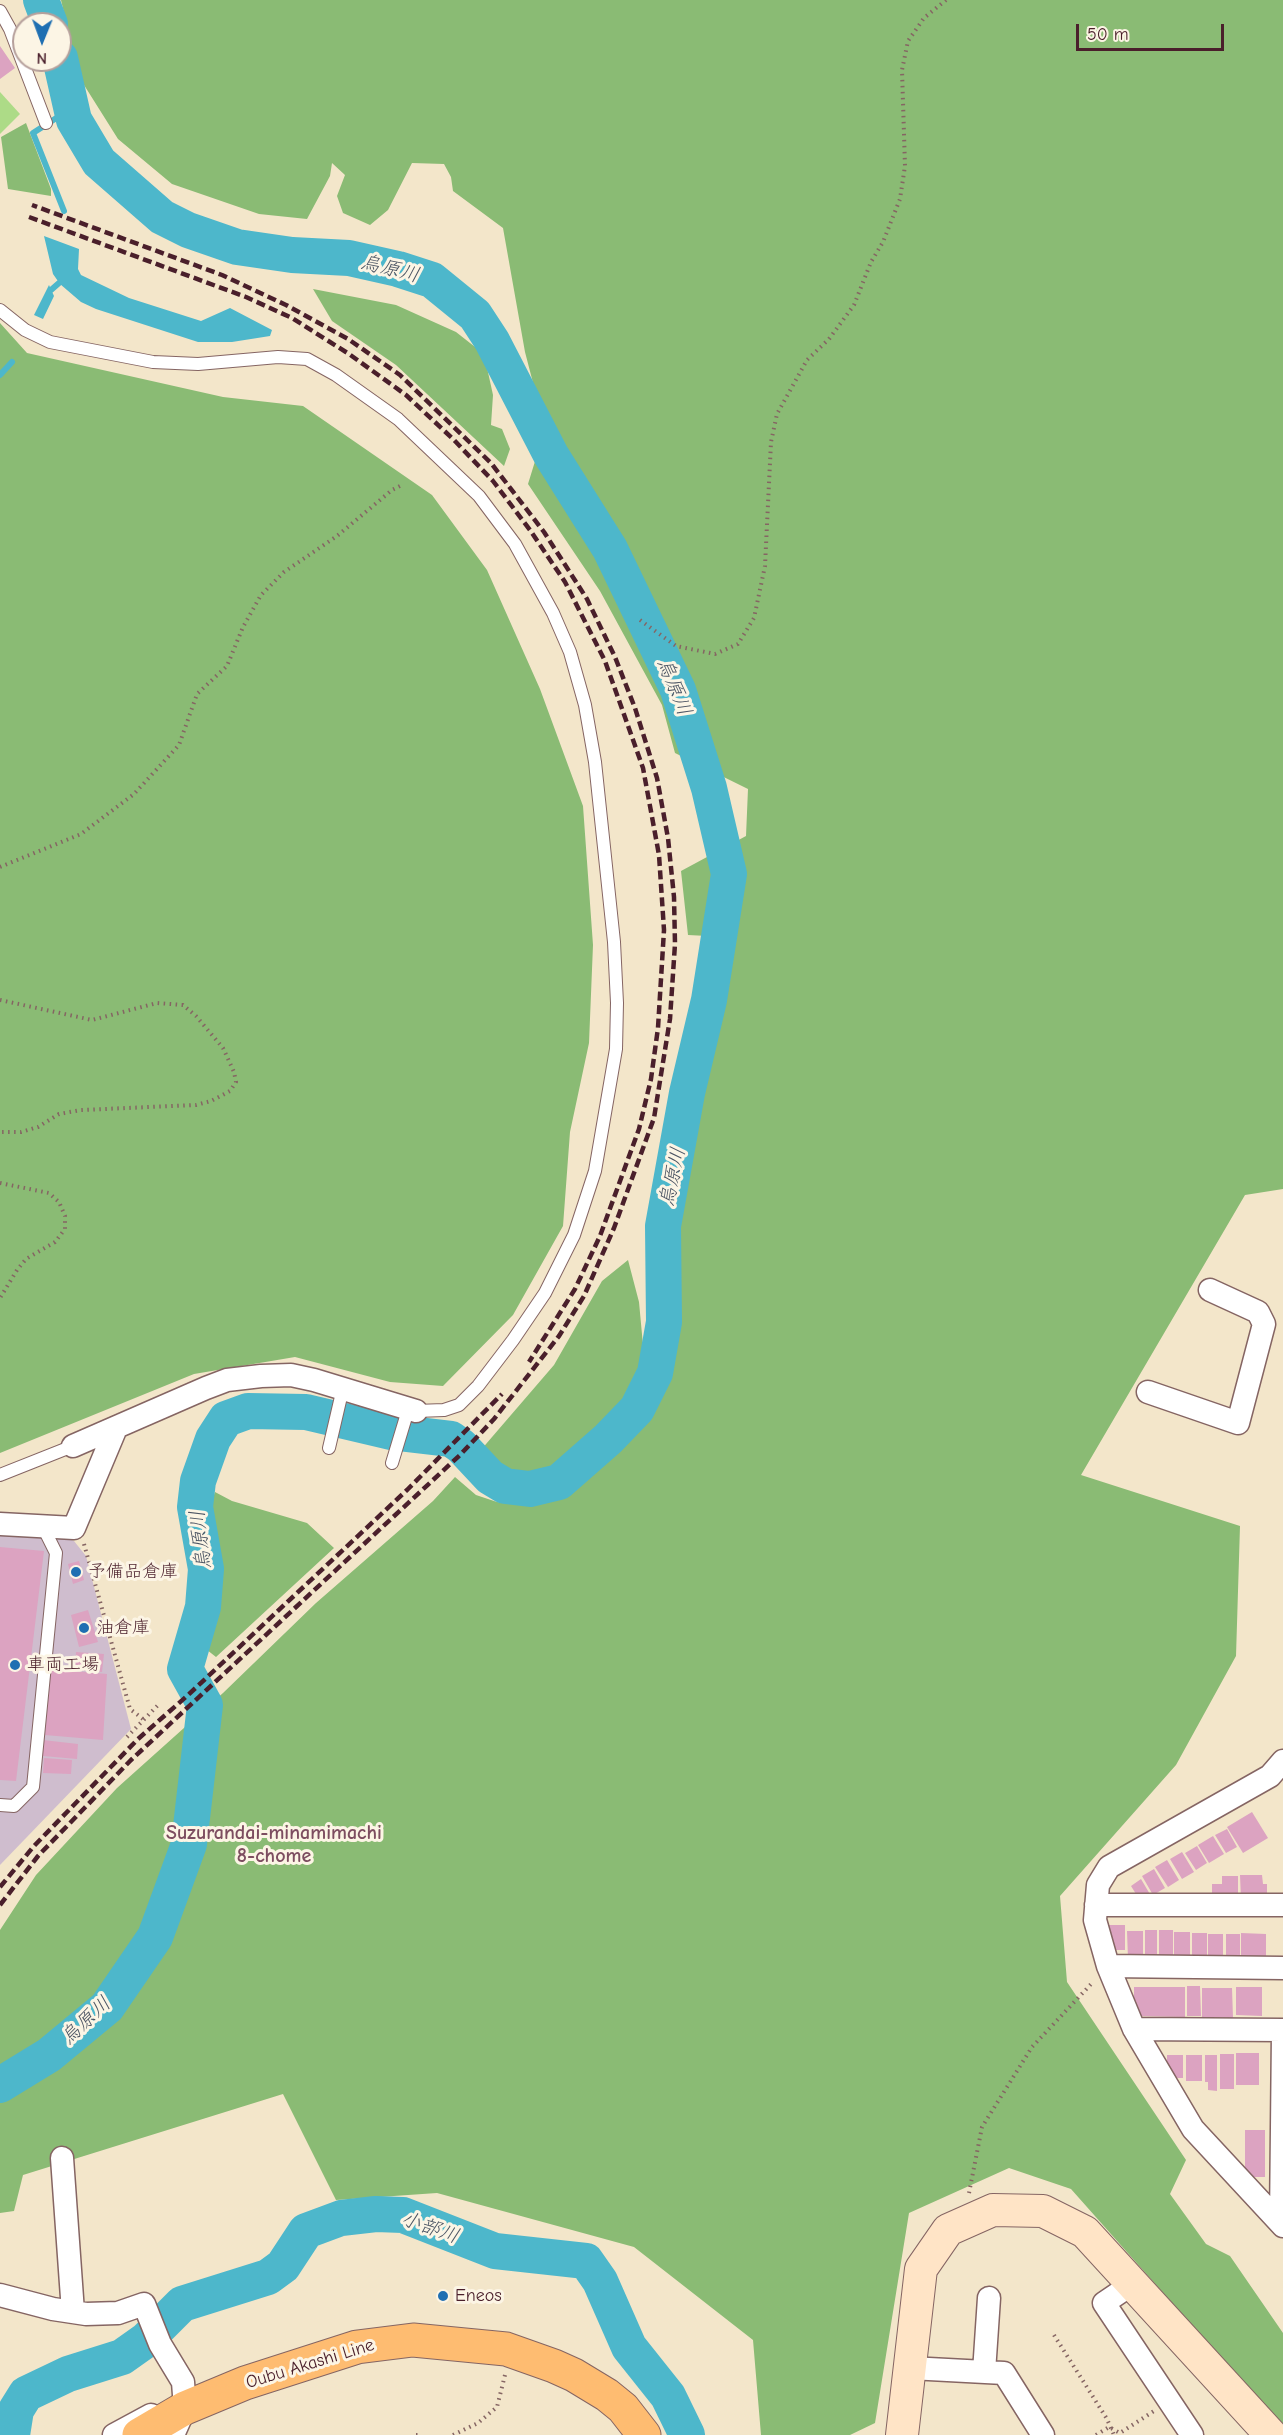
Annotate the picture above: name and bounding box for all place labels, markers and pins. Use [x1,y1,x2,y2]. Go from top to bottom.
place label: 予備品倉庫 [88,1561,178,1583]
marker: 予備品倉庫 [69,1565,83,1579]
place label: 油倉庫 [96,1617,150,1639]
marker: 油倉庫 [77,1621,91,1635]
place label: 車両工場 [27,1654,99,1676]
marker: 車両工場 [8,1658,22,1672]
place label: Eneos [455,2285,502,2307]
marker: Eneos [436,2289,450,2303]

